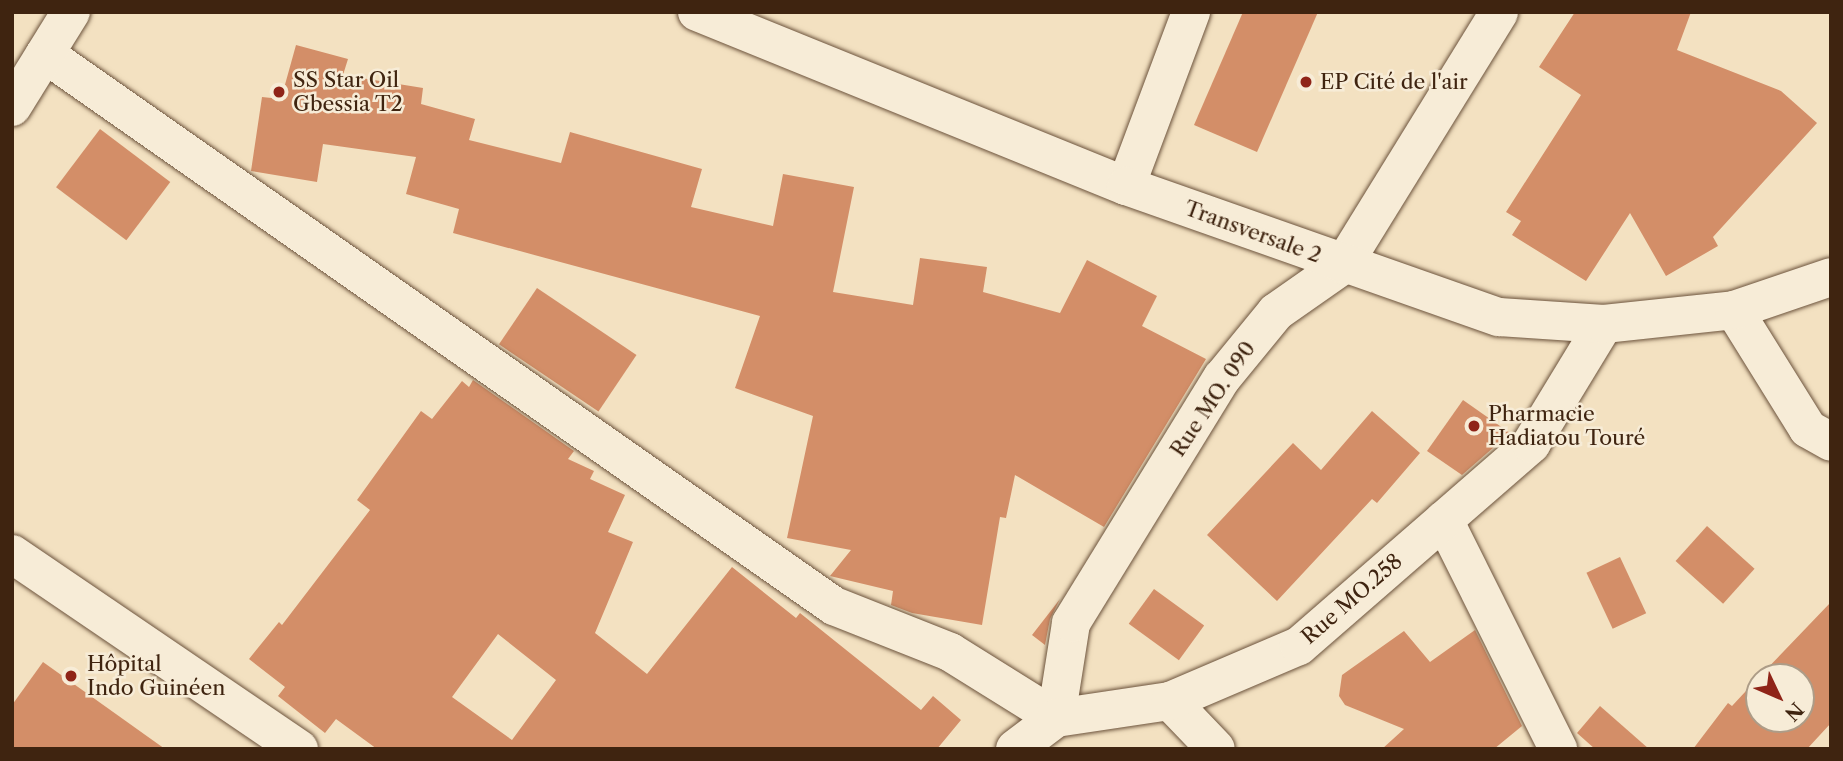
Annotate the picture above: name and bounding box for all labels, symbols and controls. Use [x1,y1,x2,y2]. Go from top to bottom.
place label: SS Star Oil Gbessia T2 [293,67,404,117]
place label: EP Cité de l'air [1320,69,1468,95]
marker: EP Cité de l'air [1298,74,1314,90]
marker: SS Star Oil Gbessia T2 [271,84,287,100]
street label: Transversale 2 [1181,196,1325,268]
street label: Rue MO. 090 [1165,337,1261,461]
place label: Pharmacie Hadiatou Touré [1488,401,1646,451]
marker: Pharmacie Hadiatou Touré [1466,418,1482,434]
street label: Rue MO.258 [1297,548,1407,650]
place label: Hôpital Indo Guinéen [87,651,225,701]
north arrow [1745,663,1815,733]
marker: Hôpital Indo Guinéen [61,666,81,686]
text: N [1780,698,1808,725]

